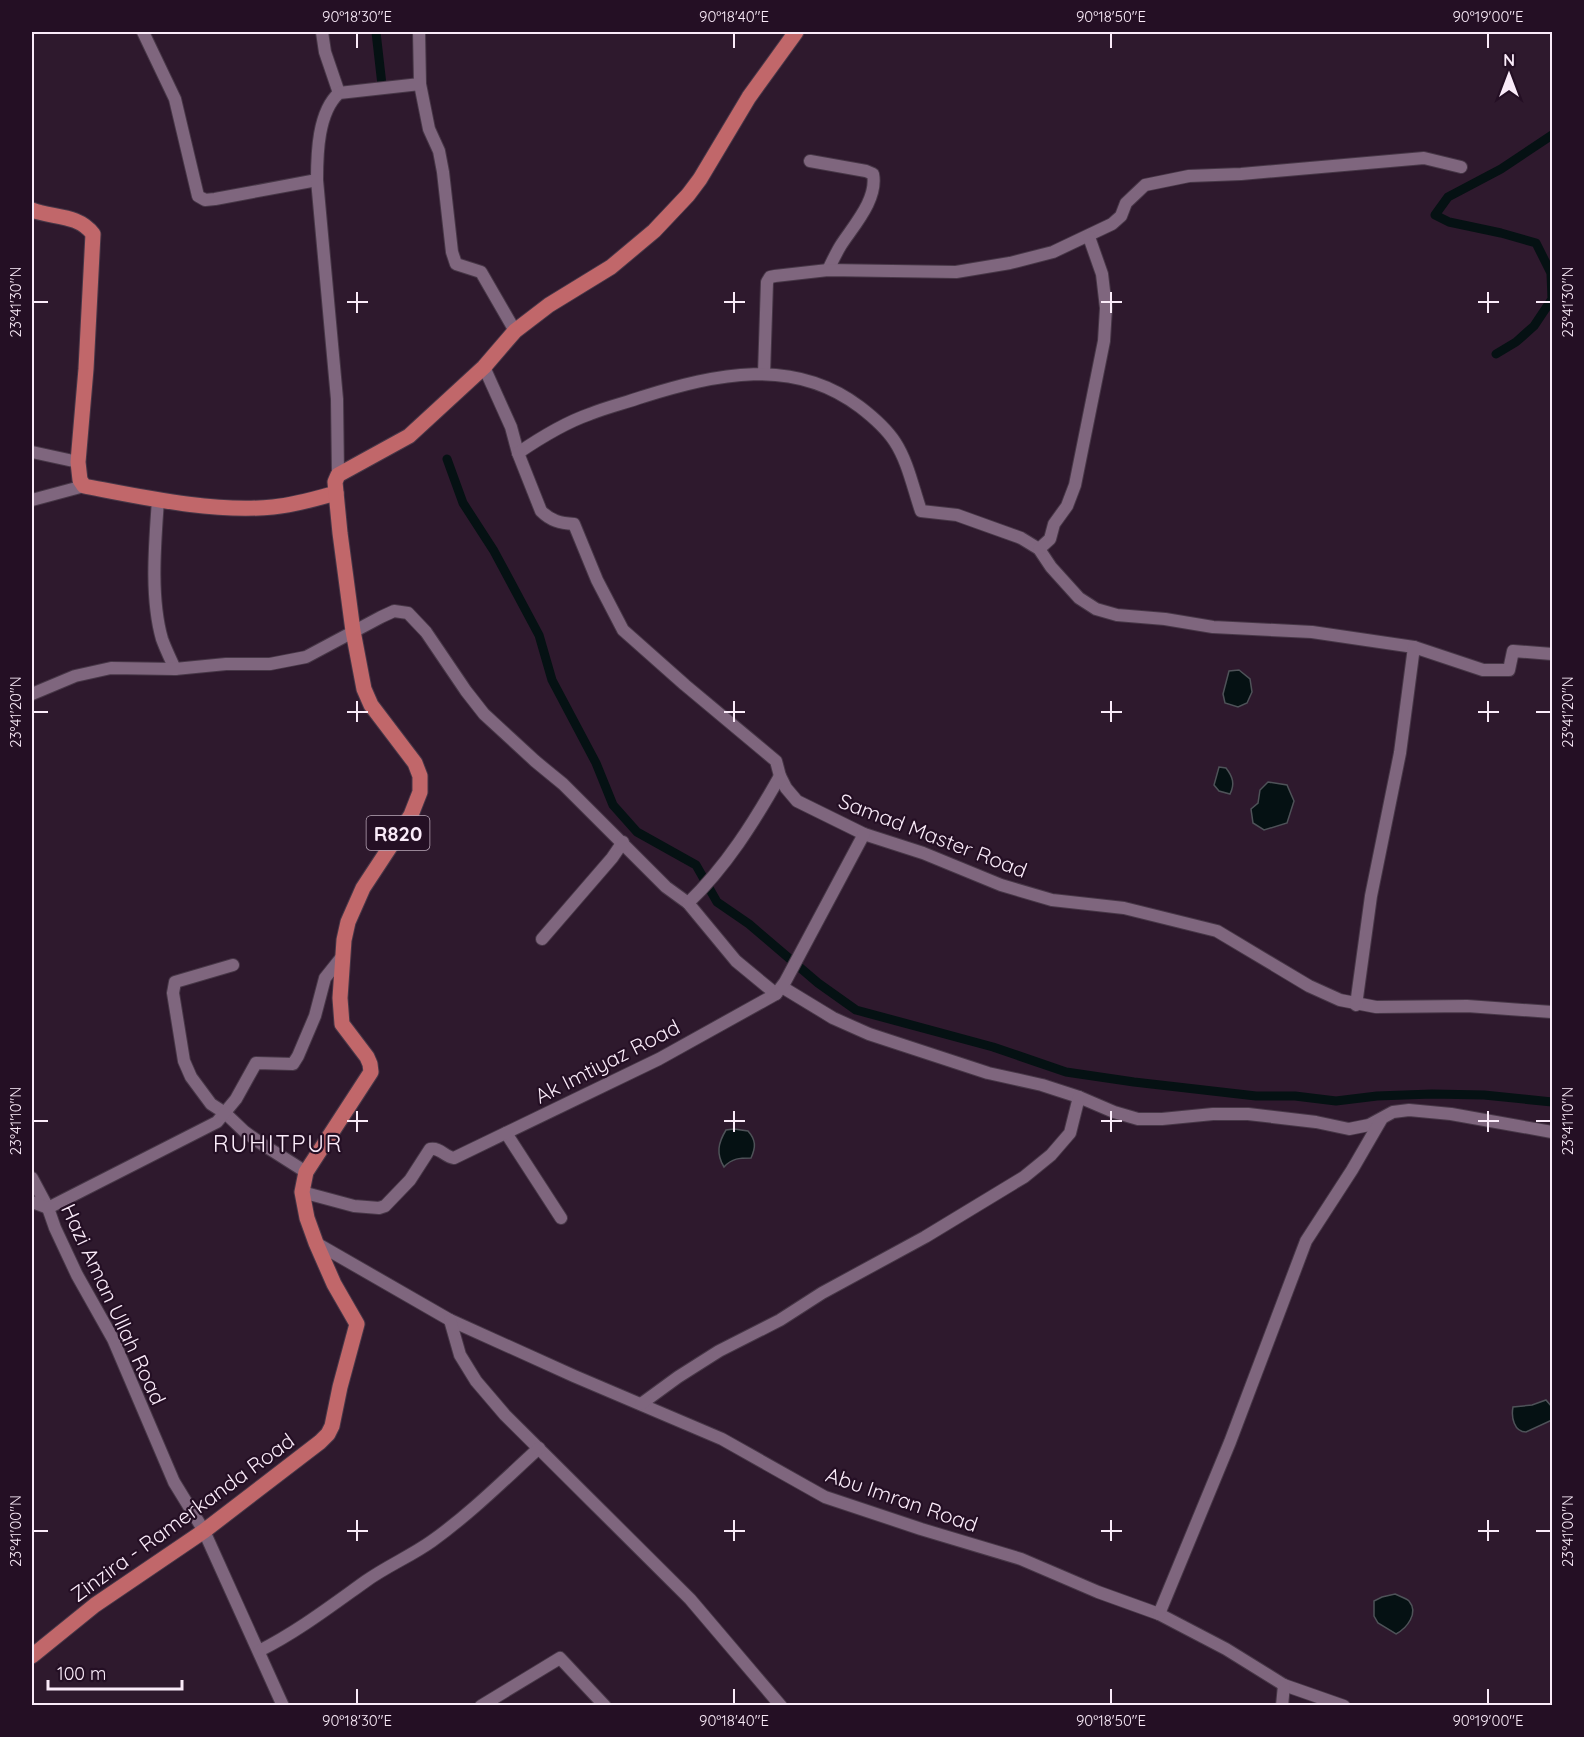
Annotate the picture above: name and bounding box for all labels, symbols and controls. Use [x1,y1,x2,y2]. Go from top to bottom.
text: 90°18'30"E [322,7,392,26]
text: 90°18'40"E [699,7,769,26]
text: 90°18'50"E [1076,7,1146,26]
text: 90°19'00"E [1452,7,1524,26]
north arrow [1479,45,1539,105]
text: N [1503,50,1515,70]
text: 23°41'30"N [6,267,25,337]
text: 23°41'30"N [1558,267,1577,337]
text: 23°41'20"N [6,676,25,748]
text: 23°41'20"N [1558,676,1577,748]
street label: Samad Master Road [835,787,1031,883]
road number: R820 [366,816,430,850]
street label: Ak Imtiyaz Road [530,1013,684,1109]
text: 23°41'10"N [6,1087,25,1155]
text: 23°41'10"N [1558,1087,1577,1155]
district label: RUHITPUR [213,1128,343,1158]
street label: Hazi Aman Ullah Road [56,1199,172,1409]
street label: Zinzira - Ramerkanda Road [65,1427,299,1607]
street label: Abu Imran Road [823,1461,981,1537]
text: 23°41'00"N [6,1495,25,1567]
text: 23°41'00"N [1558,1495,1577,1567]
scale bar [48,1653,182,1691]
text: 100 m [57,1662,106,1685]
text: 90°18'30"E [322,1711,392,1730]
text: 90°18'40"E [699,1711,769,1730]
text: 90°18'50"E [1076,1711,1146,1730]
text: 90°19'00"E [1452,1711,1524,1730]

